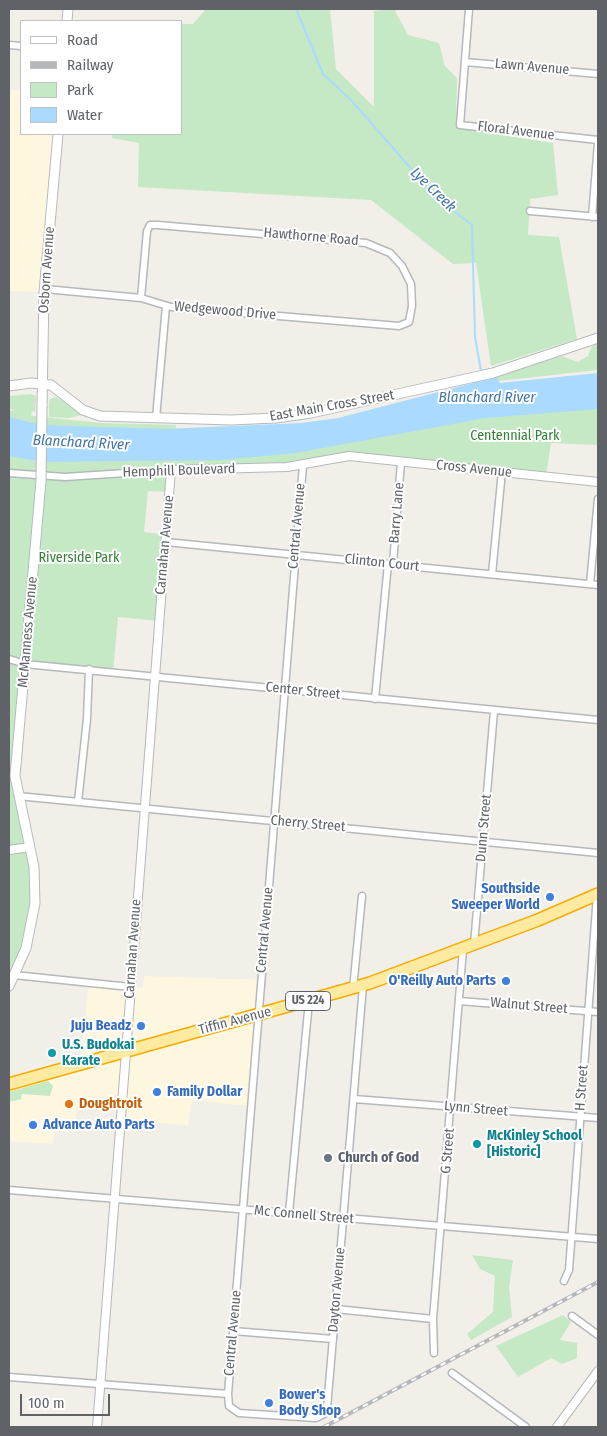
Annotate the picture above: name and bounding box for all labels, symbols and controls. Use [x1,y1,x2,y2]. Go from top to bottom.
legend [20,20,182,135]
text: Road [67,31,98,49]
street label: Lawn Avenue [494,55,570,79]
text: Railway [67,56,114,74]
text: Park [67,81,94,99]
text: Water [67,106,102,124]
street label: Floral Avenue [477,118,555,144]
water label: Lye Creek [406,164,460,216]
street label: Hawthorne Road [263,224,359,250]
street label: Osborn Avenue [36,226,58,314]
street label: Wedgewood Drive [173,298,277,324]
street label: East Main Cross Street [268,387,396,425]
water label: Blanchard River [439,389,535,407]
park label: Centennial Park [470,428,560,444]
water label: Blanchard River [32,431,130,455]
street label: Cross Avenue [435,457,513,481]
street label: Hemphill Boulevard [122,461,236,481]
street label: Central Avenue [285,482,309,570]
street label: Barry Lane [386,482,408,544]
street label: Carnahan Avenue [152,494,178,596]
park label: Riverside Park [38,550,120,566]
street label: Clinton Court [344,551,420,575]
street label: McManness Avenue [15,576,41,688]
street label: Center Street [265,679,341,703]
street label: Dunn Street [473,793,495,863]
street label: Cherry Street [270,812,346,836]
place label: Southside Sweeper World [452,881,540,914]
street label: Central Avenue [253,886,277,974]
marker: Southside Sweeper World [544,891,556,903]
street label: Carnahan Avenue [121,899,145,999]
place label: O'Reilly Auto Parts [389,973,496,989]
marker: O'Reilly Auto Parts [500,975,512,987]
road number: US 224 [286,991,330,1010]
street label: Walnut Street [490,994,568,1018]
street label: Tiffin Avenue [197,1003,273,1039]
place label: Juju Beadz [71,1018,131,1034]
marker: Juju Beadz [135,1020,147,1032]
place label: U.S. Budokai Karate [62,1037,134,1070]
marker: U.S. Budokai Karate [46,1047,58,1059]
street label: H Street [572,1064,592,1112]
place label: Family Dollar [167,1084,242,1100]
marker: Family Dollar [151,1086,163,1098]
place label: Doughtroit [79,1096,142,1112]
marker: Doughtroit [63,1098,75,1110]
street label: Lynn Street [443,1098,509,1120]
place label: Advance Auto Parts [43,1117,155,1133]
marker: Advance Auto Parts [27,1119,39,1131]
street label: G Street [438,1127,458,1175]
place label: McKinley School [Historic] [487,1128,582,1160]
marker: McKinley School [Historic] [471,1138,483,1150]
place label: Church of God [338,1150,419,1166]
marker: Church of God [322,1152,334,1164]
street label: Mc Connell Street [253,1202,355,1228]
street label: Dayton Avenue [325,1247,349,1333]
street label: Central Avenue [221,1289,245,1377]
scale bar [22,1384,112,1416]
place label: Bower's Body Shop [279,1387,341,1420]
text: 100 m [28,1394,65,1412]
marker: Bower's Body Shop [263,1397,275,1409]

